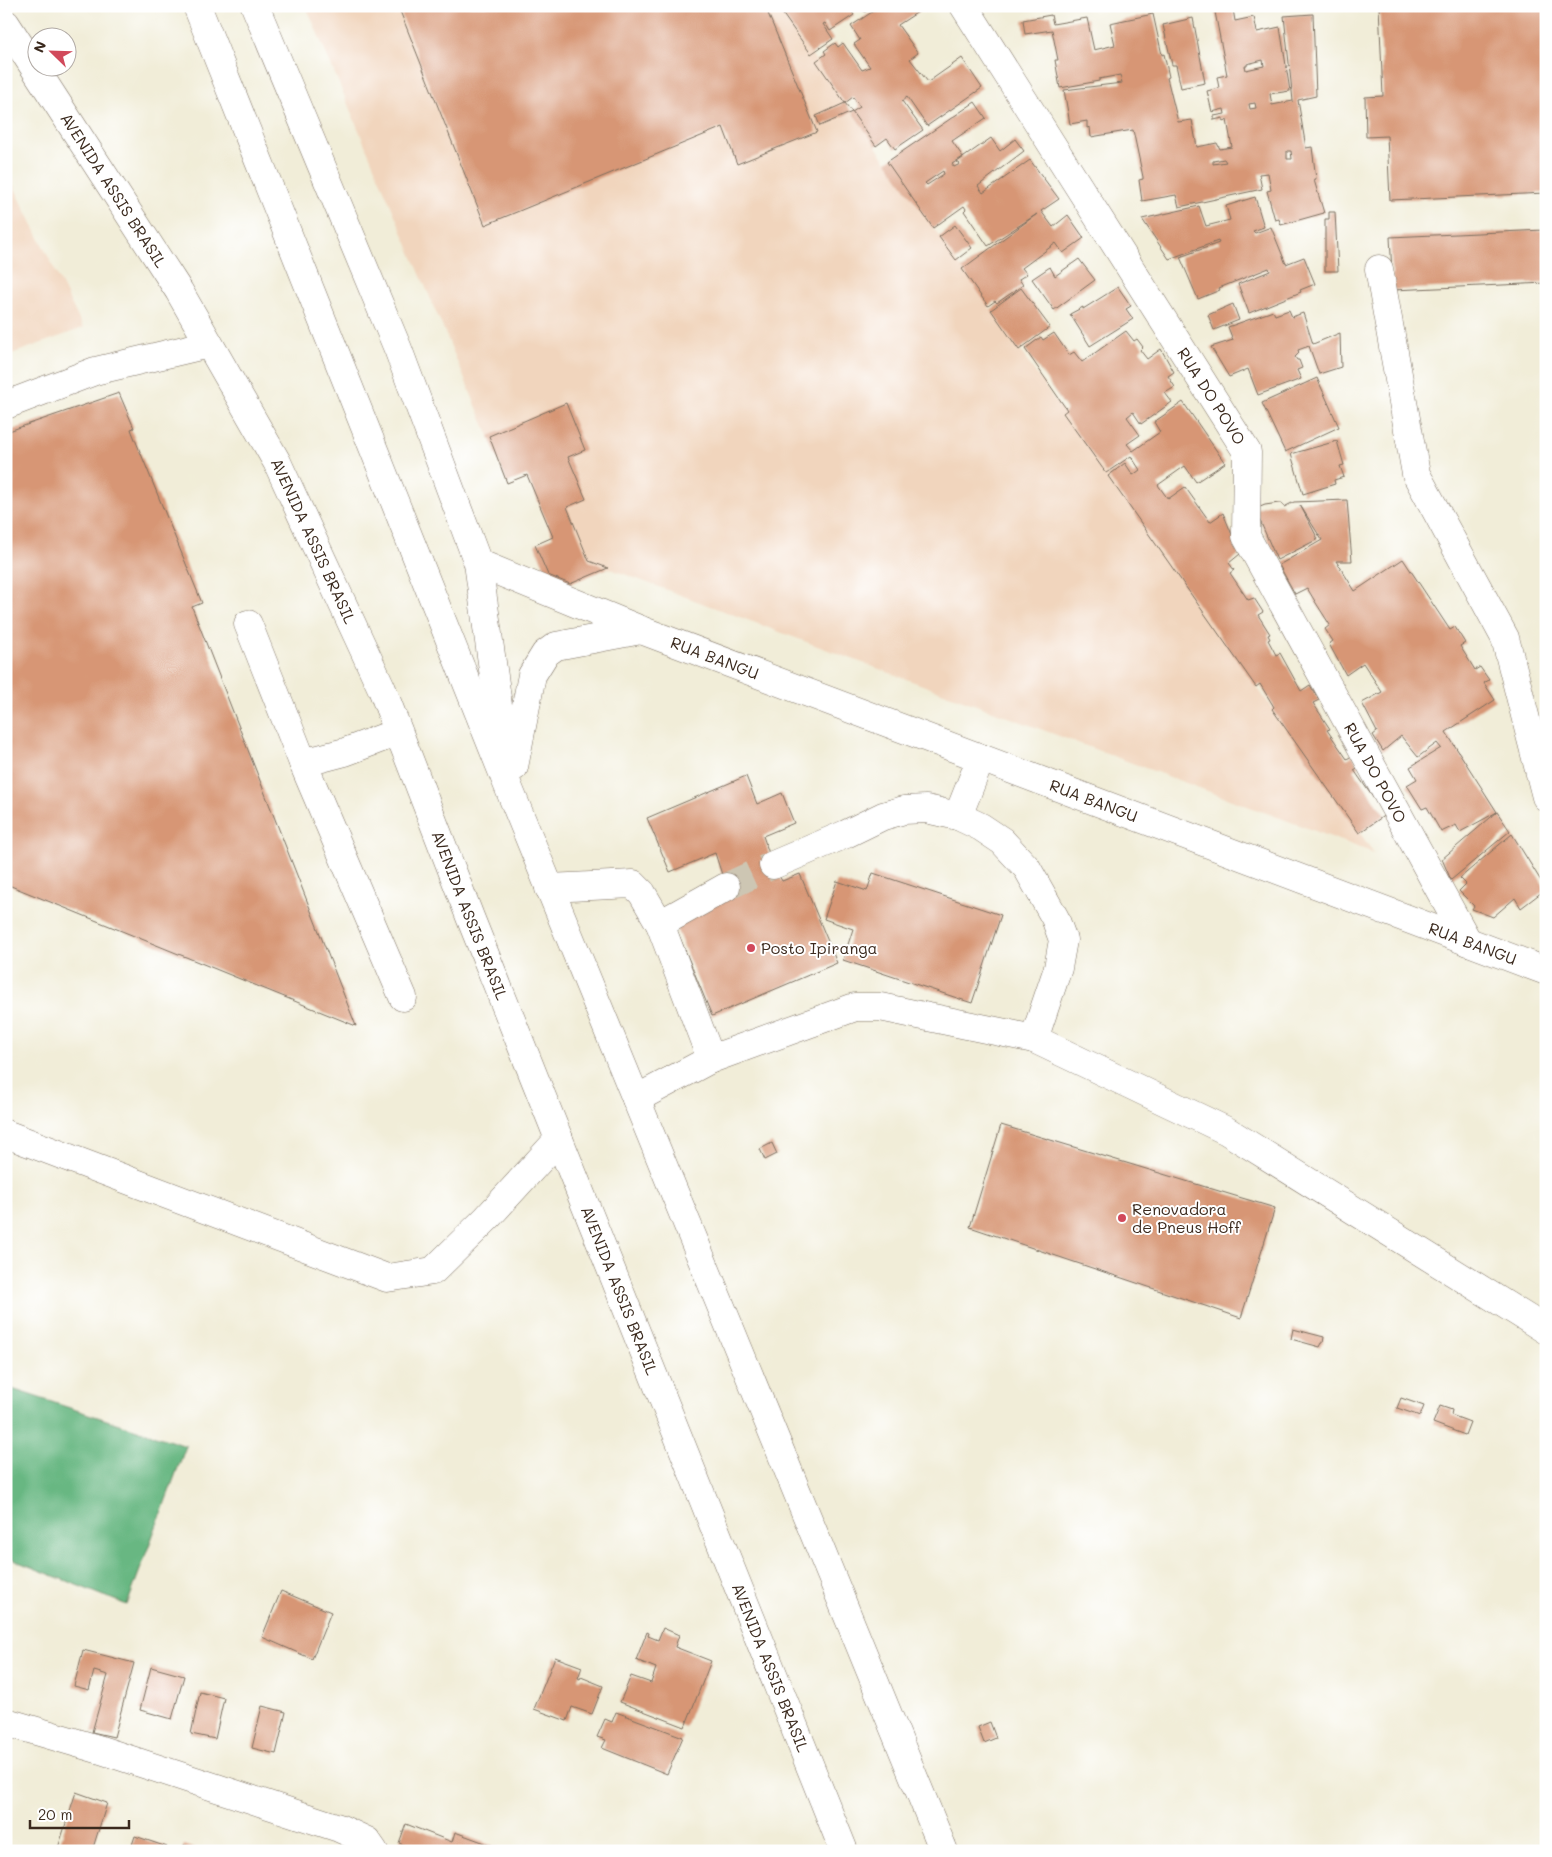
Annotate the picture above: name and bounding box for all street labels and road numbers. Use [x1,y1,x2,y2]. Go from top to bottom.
street label: AVENIDA ASSIS BRASIL [56,109,172,272]
street label: RUA DO POVO [1173,343,1251,448]
street label: AVENIDA ASSIS BRASIL [267,454,361,627]
street label: RUA BANGU [668,631,762,683]
street label: RUA DO POVO [1340,719,1412,826]
street label: RUA BANGU [1047,774,1141,826]
street label: AVENIDA ASSIS BRASIL [428,827,513,1003]
street label: RUA BANGU [1426,917,1520,969]
street label: AVENIDA ASSIS BRASIL [577,1203,663,1378]
street label: AVENIDA ASSIS BRASIL [728,1580,814,1755]

